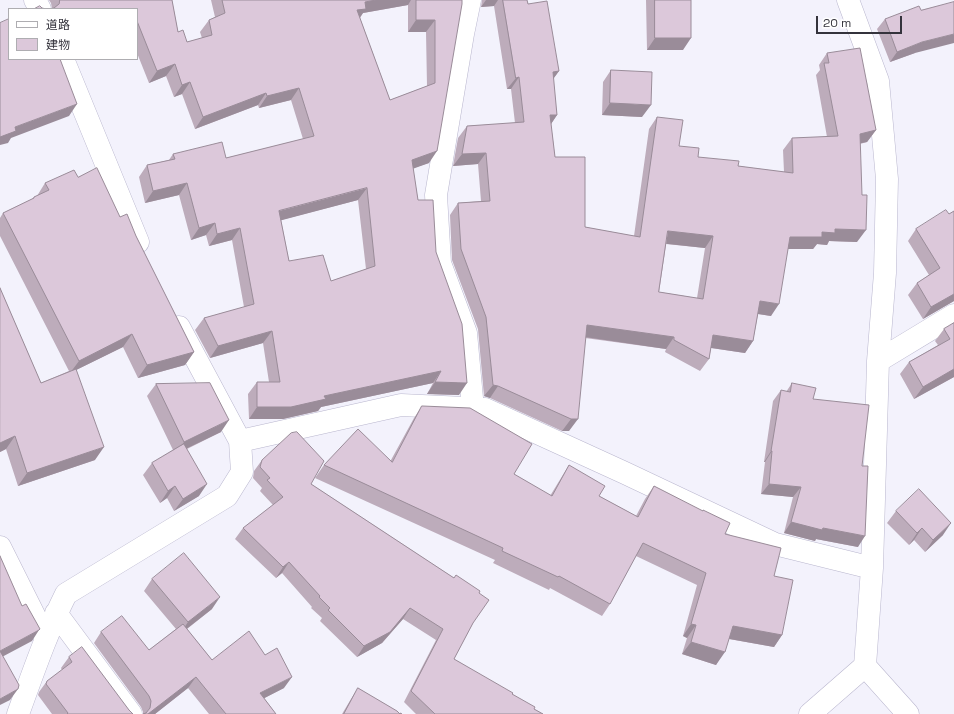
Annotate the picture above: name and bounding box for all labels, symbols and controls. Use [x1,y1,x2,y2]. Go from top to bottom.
legend [8,8,138,60]
scale bar [818,8,904,34]
text: 20 m [823,15,851,31]
text: 道路 [46,17,70,33]
text: 建物 [46,37,70,53]

